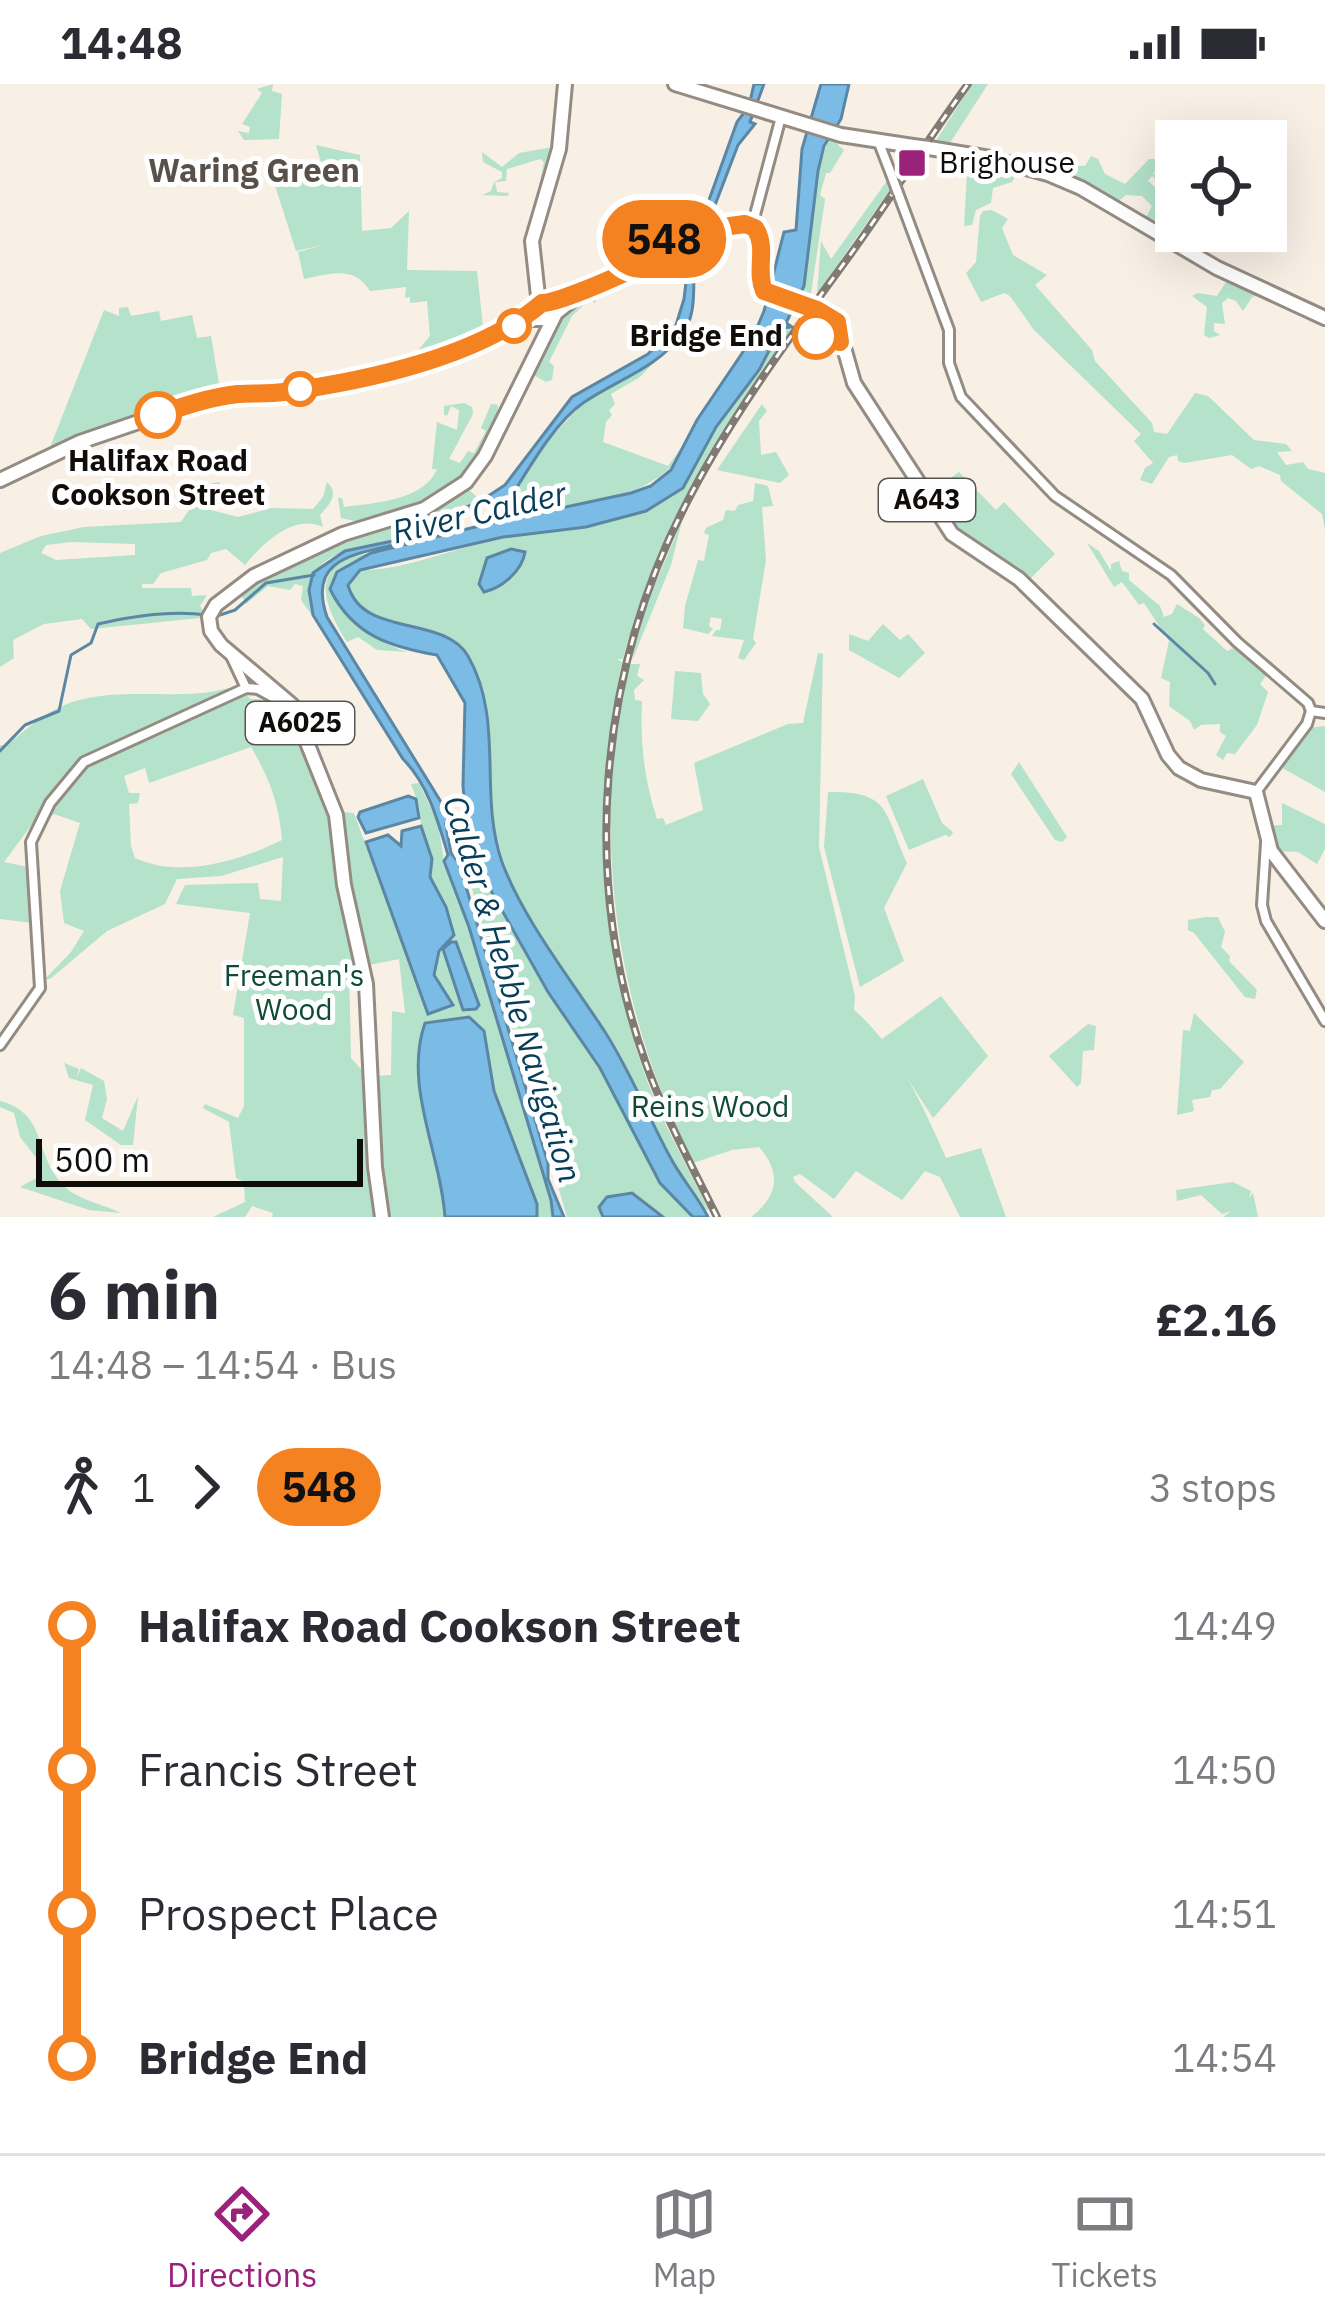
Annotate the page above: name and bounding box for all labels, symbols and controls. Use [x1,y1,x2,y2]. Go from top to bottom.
text: 14:48 [60,13,183,71]
map controls [1155,120,1287,252]
button: locate [1155,120,1287,252]
place label: Brighouse [939,142,1075,181]
marker: Brighouse [896,147,928,179]
district label: Waring Green [148,148,360,191]
line badge: 548 [595,200,733,278]
text: 548 [626,211,702,266]
unlabelled marker [498,310,530,342]
marker: Bridge End [794,314,838,358]
place label: Bridge End [629,315,783,354]
unlabelled marker [284,373,316,405]
marker: Halifax Road Cookson Street [136,393,180,437]
place label: Halifax Road Cookson Street [51,440,265,513]
water label: River Calder [388,470,571,552]
road number: A643 [879,479,975,521]
road number: A6025 [246,702,354,744]
water label: Calder & Hebble Navigation [434,790,593,1187]
park label: Freeman's Wood [224,955,364,1028]
park label: Reins Wood [631,1086,789,1125]
scale bar [36,1133,363,1186]
text: 500 m [54,1138,150,1181]
text: 6 min [48,1251,220,1337]
text: £2.16 [1156,1290,1277,1348]
text: 14:48 – 14:54 · Bus [48,1339,397,1390]
icon: walk [48,1454,114,1520]
icon: forward [173,1454,239,1520]
text: 548 [281,1459,357,1514]
text: 1 [132,1462,155,1513]
text: 3 stops [1149,1462,1277,1513]
text: Halifax Road Cookson Street [138,1596,741,1654]
text: 14:49 [1172,1600,1277,1651]
text: Francis Street [138,1740,418,1798]
text: 14:50 [1172,1744,1277,1795]
text: Prospect Place [138,1884,439,1942]
text: 14:51 [1172,1888,1277,1939]
text: Bridge End [138,2028,368,2086]
text: 14:54 [1172,2032,1277,2083]
tab: Directions [167,2181,317,2296]
tab: Map [651,2181,717,2296]
tab: Tickets [1052,2181,1158,2296]

